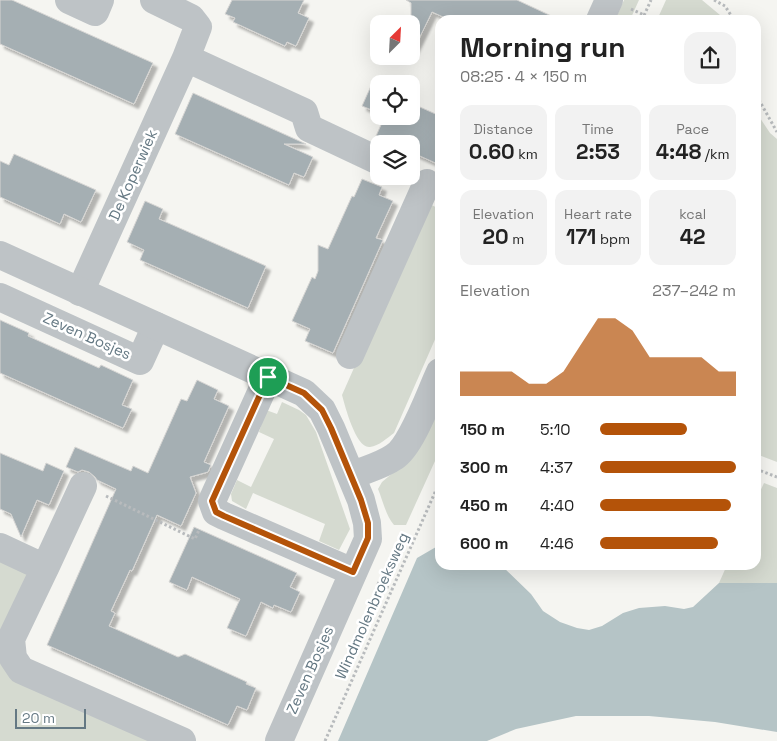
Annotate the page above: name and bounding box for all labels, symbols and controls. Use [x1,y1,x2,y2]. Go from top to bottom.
north arrow [370,15,420,65]
map controls [370,15,420,185]
text: Morning run [460,29,625,65]
button: share [684,32,736,84]
text: 08:25 · 4 × 150 m [460,66,587,87]
button: locate [370,75,420,125]
text: Distance [474,120,533,138]
text: Time [582,120,614,138]
text: Pace [676,120,709,138]
street label: De Koperwiek [104,126,161,223]
button: layers [370,135,420,185]
text: 0.60 [469,138,515,165]
text: 2:53 [576,138,620,165]
text: 4:48 [656,138,701,165]
text: km [515,145,538,163]
text: /km [701,145,730,163]
text: Elevation [473,205,534,223]
text: Heart rate [564,205,632,223]
text: kcal [679,205,706,223]
text: 20 [482,223,509,250]
text: 171 [566,223,596,250]
text: 42 [680,223,706,250]
text: m [509,230,524,248]
text: bpm [596,230,630,248]
text: Elevation [460,280,530,301]
text: 237–242 m [652,280,736,301]
street label: Zeven Bosjes [40,308,134,363]
pin [247,356,289,398]
icon: arrive [254,363,282,391]
text: 150 m [460,419,505,440]
text: 5:10 [540,419,571,440]
text: 300 m [460,457,508,478]
text: 4:37 [540,457,573,478]
text: 450 m [460,495,508,516]
text: 4:40 [540,495,574,516]
street label: Windmolenbroeksweg [331,529,413,682]
text: 600 m [460,533,508,554]
text: 4:46 [540,533,574,554]
street label: Zeven Bosjes [282,623,337,717]
scale bar [15,706,86,729]
text: 20 m [22,709,55,727]

